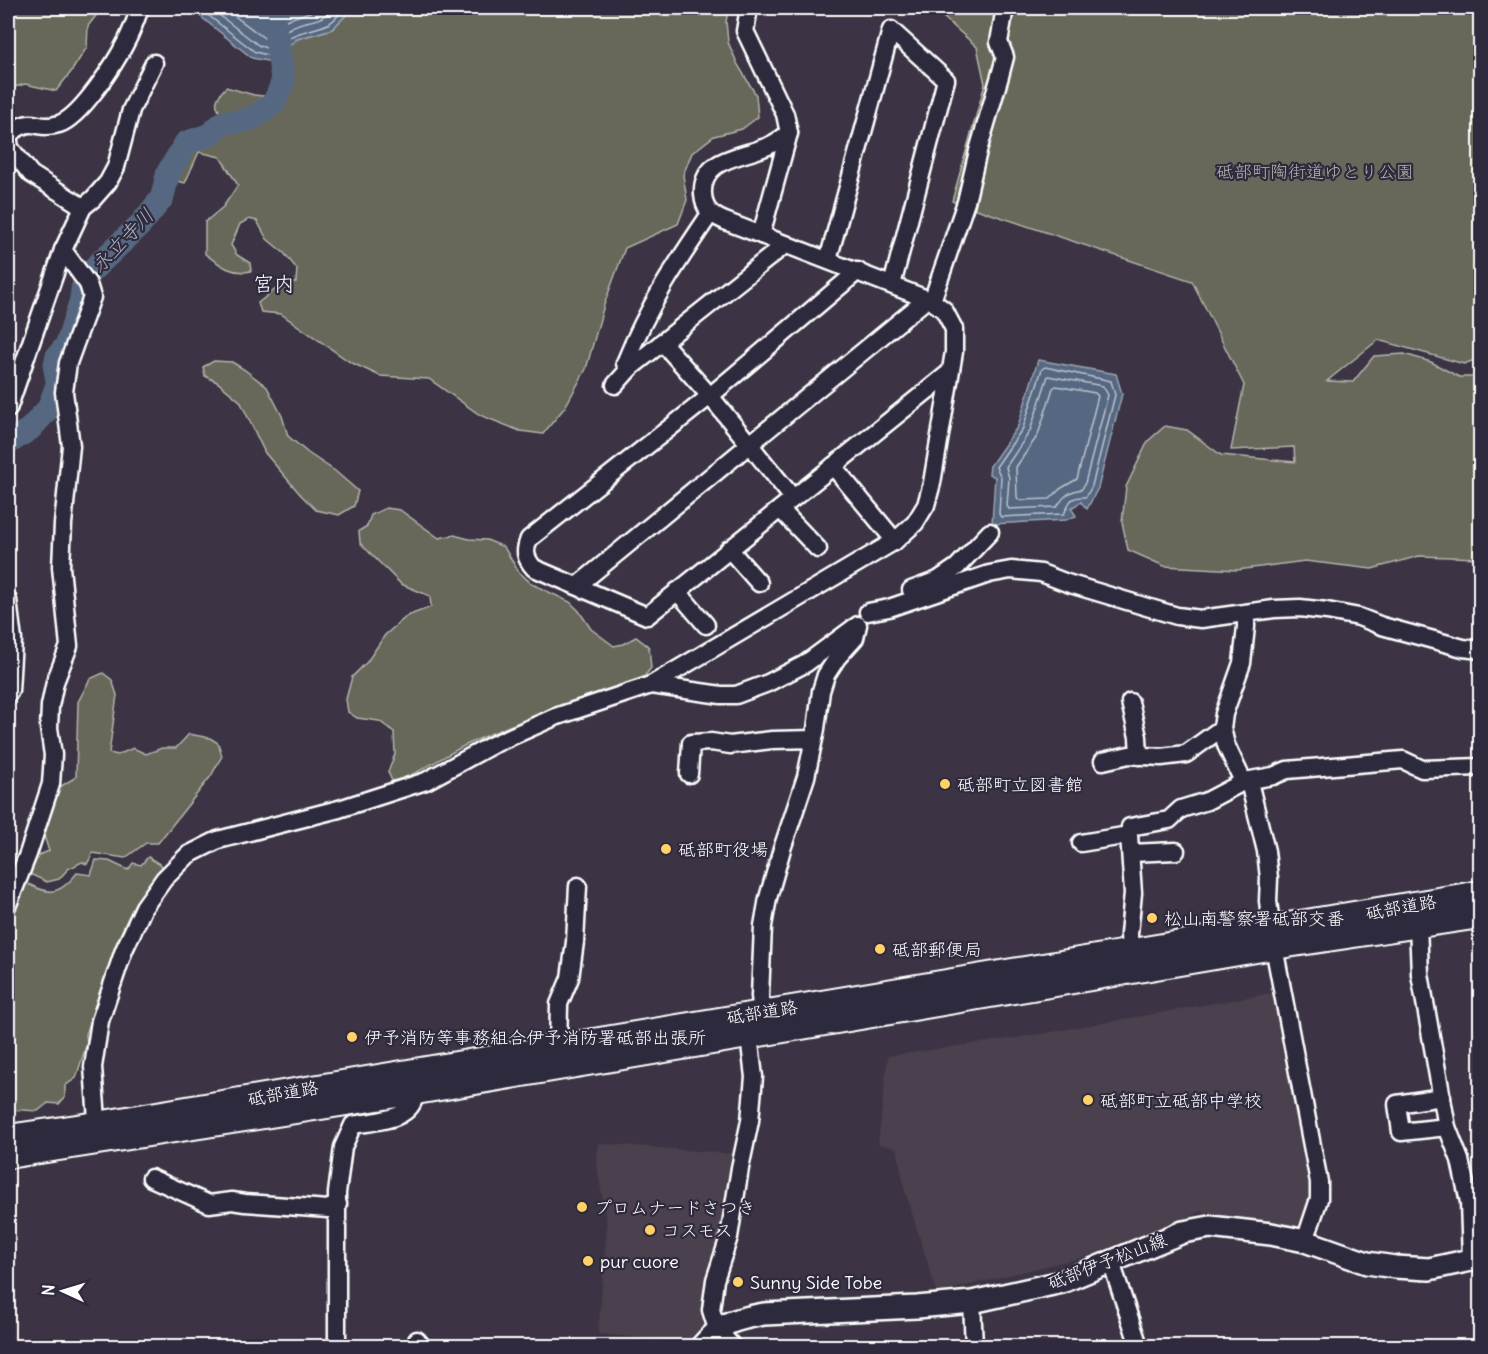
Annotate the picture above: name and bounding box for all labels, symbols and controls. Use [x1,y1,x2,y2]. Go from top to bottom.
park label: 砥部町陶街道ゆとり公園 [1216,160,1414,183]
water label: 永立寺川 [85,203,159,277]
district label: 宮内 [253,270,295,297]
place label: 砥部町立図書館 [957,773,1083,796]
marker: 砥部町立図書館 [938,777,952,791]
place label: 砥部町役場 [678,838,768,861]
marker: 砥部町役場 [659,842,673,856]
street label: 砥部道路 [1364,889,1438,925]
place label: 松山南警察署砥部交番 [1164,907,1344,930]
marker: 松山南警察署砥部交番 [1145,911,1159,925]
place label: 砥部郵便局 [892,938,982,961]
marker: 砥部郵便局 [873,942,887,956]
street label: 砥部道路 [725,995,799,1029]
place label: 伊予消防等事務組合伊予消防署砥部出張所 [364,1026,706,1049]
marker: 伊予消防等事務組合伊予消防署砥部出張所 [345,1030,359,1044]
street label: 砥部道路 [246,1075,320,1111]
place label: 砥部町立砥部中学校 [1100,1089,1262,1112]
marker: 砥部町立砥部中学校 [1081,1093,1095,1107]
place label: プロムナードさつき [594,1196,756,1219]
marker: プロムナードさつき [575,1200,589,1214]
place label: コスモス [662,1219,733,1242]
marker: コスモス [643,1223,657,1237]
street label: 砥部伊予松山線 [1044,1228,1170,1294]
place label: pur cuore [600,1250,679,1273]
marker: pur cuore [581,1254,595,1268]
north arrow [33,1261,93,1321]
place label: Sunny Side Tobe [750,1271,882,1294]
marker: Sunny Side Tobe [731,1275,745,1289]
text: N [38,1284,58,1296]

